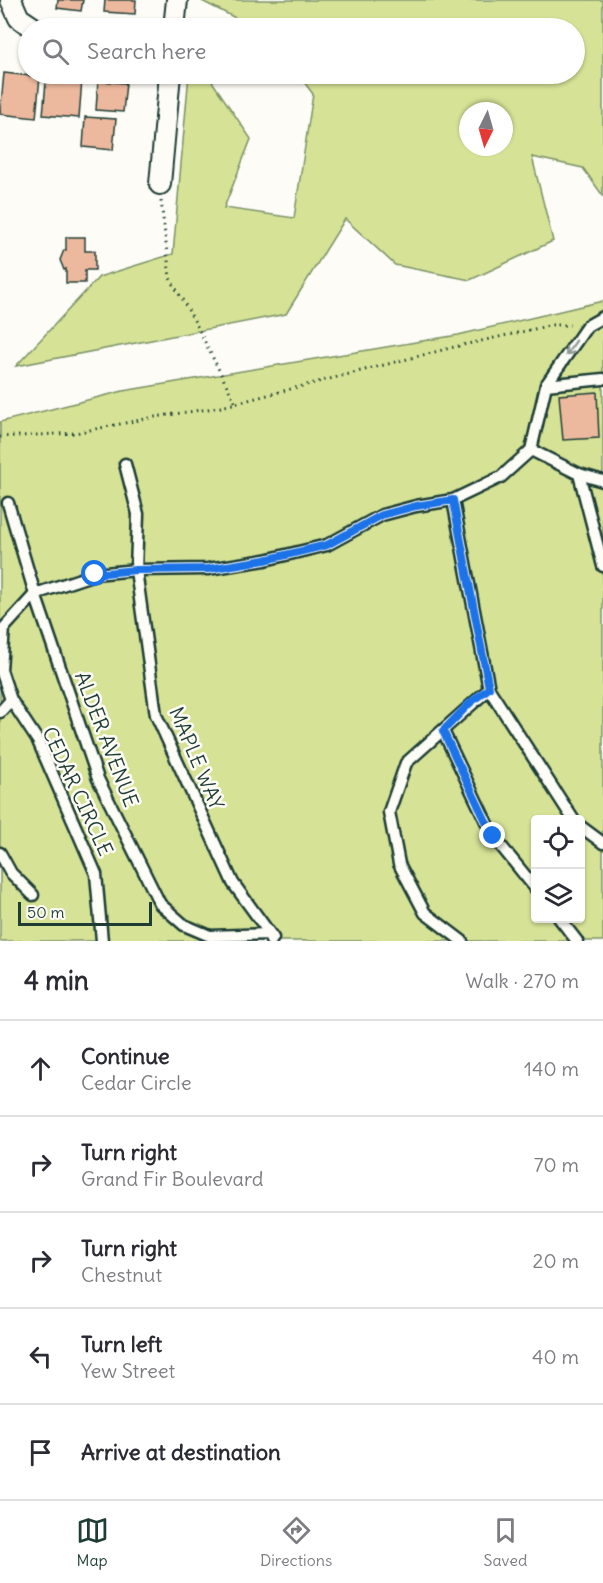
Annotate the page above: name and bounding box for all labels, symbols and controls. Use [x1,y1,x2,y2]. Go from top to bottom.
search box [18,18,585,84]
icon: search [39,35,72,68]
text: Search here [87,37,206,65]
north arrow [459,102,513,156]
one-way arrow [565,339,577,356]
route start [81,560,107,586]
street label: ALDER AVENUE [70,668,144,810]
street label: MAPLE WAY [164,703,230,813]
street label: CEDAR CIRCLE [37,722,119,860]
map controls [531,815,585,923]
button: locate [531,815,585,869]
route end [479,822,505,848]
button: layers [531,869,585,923]
scale bar [18,899,152,926]
text: 50 m [27,902,65,922]
text: 4 min [24,964,89,997]
text: Walk · 270 m [465,968,579,993]
text: Continue [81,1042,170,1070]
icon: ahead [24,1052,57,1085]
text: 140 m [524,1056,579,1081]
text: Cedar Circle [81,1070,192,1095]
text: Turn right [81,1138,177,1166]
icon: right [24,1148,57,1181]
text: 70 m [534,1152,579,1177]
text: Grand Fir Boulevard [81,1166,264,1191]
text: Turn right [81,1234,177,1262]
icon: right [24,1244,57,1277]
text: 20 m [533,1248,579,1273]
text: Chestnut [81,1262,162,1287]
text: Turn left [81,1330,162,1358]
icon: left [24,1340,57,1373]
text: 40 m [532,1344,579,1369]
text: Yew Street [81,1358,175,1383]
icon: arrive [24,1436,57,1469]
text: Arrive at destination [81,1438,281,1466]
tab: Map [76,1514,109,1570]
tab: Directions [260,1514,332,1570]
tab: Saved [484,1514,527,1570]

